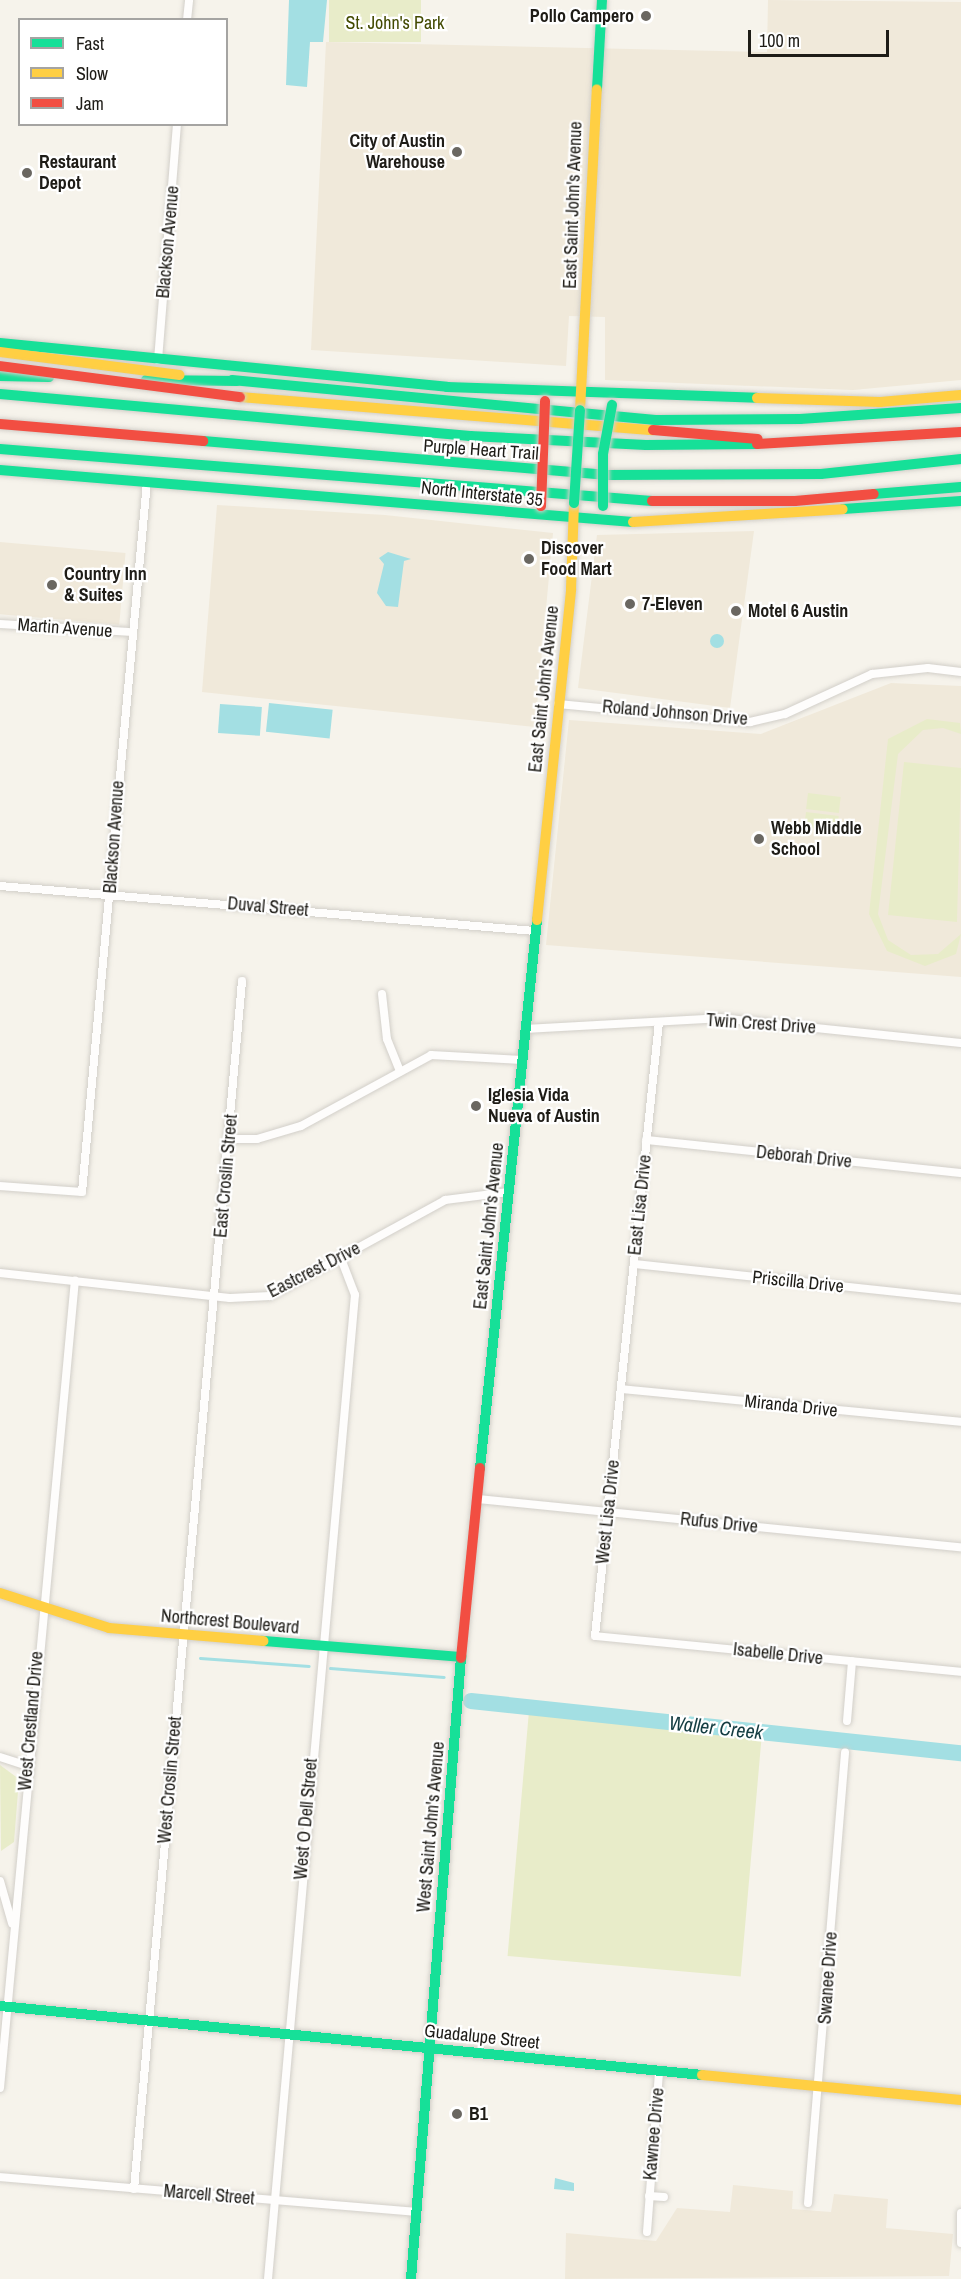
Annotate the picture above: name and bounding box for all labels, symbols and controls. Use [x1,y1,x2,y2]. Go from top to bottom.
place label: Pollo Campero [530,5,634,27]
marker: Pollo Campero [639,9,653,23]
park label: St. John's Park [346,12,444,34]
legend [18,18,228,126]
scale bar [751,18,892,56]
text: 100 m [759,28,800,53]
text: Fast [76,31,104,56]
text: Slow [76,61,108,86]
text: Jam [76,91,104,116]
street label: East Saint John's Avenue [559,121,587,289]
place label: City of Austin Warehouse [349,131,445,174]
marker: City of Austin Warehouse [450,145,464,159]
place label: Restaurant Depot [39,152,116,195]
marker: Restaurant Depot [20,166,34,180]
street label: Blackson Avenue [152,184,184,300]
street label: Purple Heart Trail [422,435,540,465]
street label: North Interstate 35 [420,477,544,511]
place label: Discover Food Mart [541,538,612,580]
marker: Discover Food Mart [522,552,536,566]
place label: Country Inn & Suites [64,564,147,606]
marker: Country Inn & Suites [45,578,59,592]
place label: 7-Eleven [642,593,703,615]
marker: 7-Eleven [623,597,637,611]
place label: Motel 6 Austin [748,600,849,622]
street label: East Saint John's Avenue [524,604,564,774]
marker: Motel 6 Austin [729,604,743,618]
street label: Martin Avenue [16,614,114,642]
street label: Roland Johnson Drive [601,696,749,730]
street label: Blackson Avenue [99,779,129,895]
place label: Webb Middle School [771,818,862,860]
marker: Webb Middle School [752,832,766,846]
street label: Duval Street [227,893,309,921]
street label: Twin Crest Drive [705,1009,817,1039]
place label: Iglesia Vida Nueva of Austin [488,1085,600,1128]
marker: Iglesia Vida Nueva of Austin [469,1099,483,1113]
street label: East Croslin Street [210,1113,242,1239]
street label: East Saint John's Avenue [469,1141,509,1311]
street label: Deborah Drive [755,1141,853,1173]
street label: East Lisa Drive [624,1154,656,1256]
street label: Eastcrest Drive [264,1237,364,1303]
street label: Priscilla Drive [751,1266,845,1298]
street label: Miranda Drive [743,1390,839,1422]
street label: West Lisa Drive [592,1459,624,1565]
street label: Rufus Drive [679,1508,759,1538]
street label: Northcrest Boulevard [160,1605,300,1639]
street label: Isabelle Drive [732,1639,824,1669]
street label: West Crestland Drive [14,1650,48,1792]
water label: Waller Creek [668,1710,764,1744]
street label: West Croslin Street [154,1715,186,1845]
street label: West Saint John's Avenue [413,1740,449,1914]
street label: West O Dell Street [290,1757,322,1881]
street label: Swanee Drive [814,1931,842,2025]
street label: Guadalupe Street [423,2020,541,2054]
street label: Kawnee Drive [639,2087,669,2181]
place label: B1 [469,2103,488,2125]
marker: B1 [450,2107,464,2121]
street label: Marcell Street [163,2180,255,2210]

